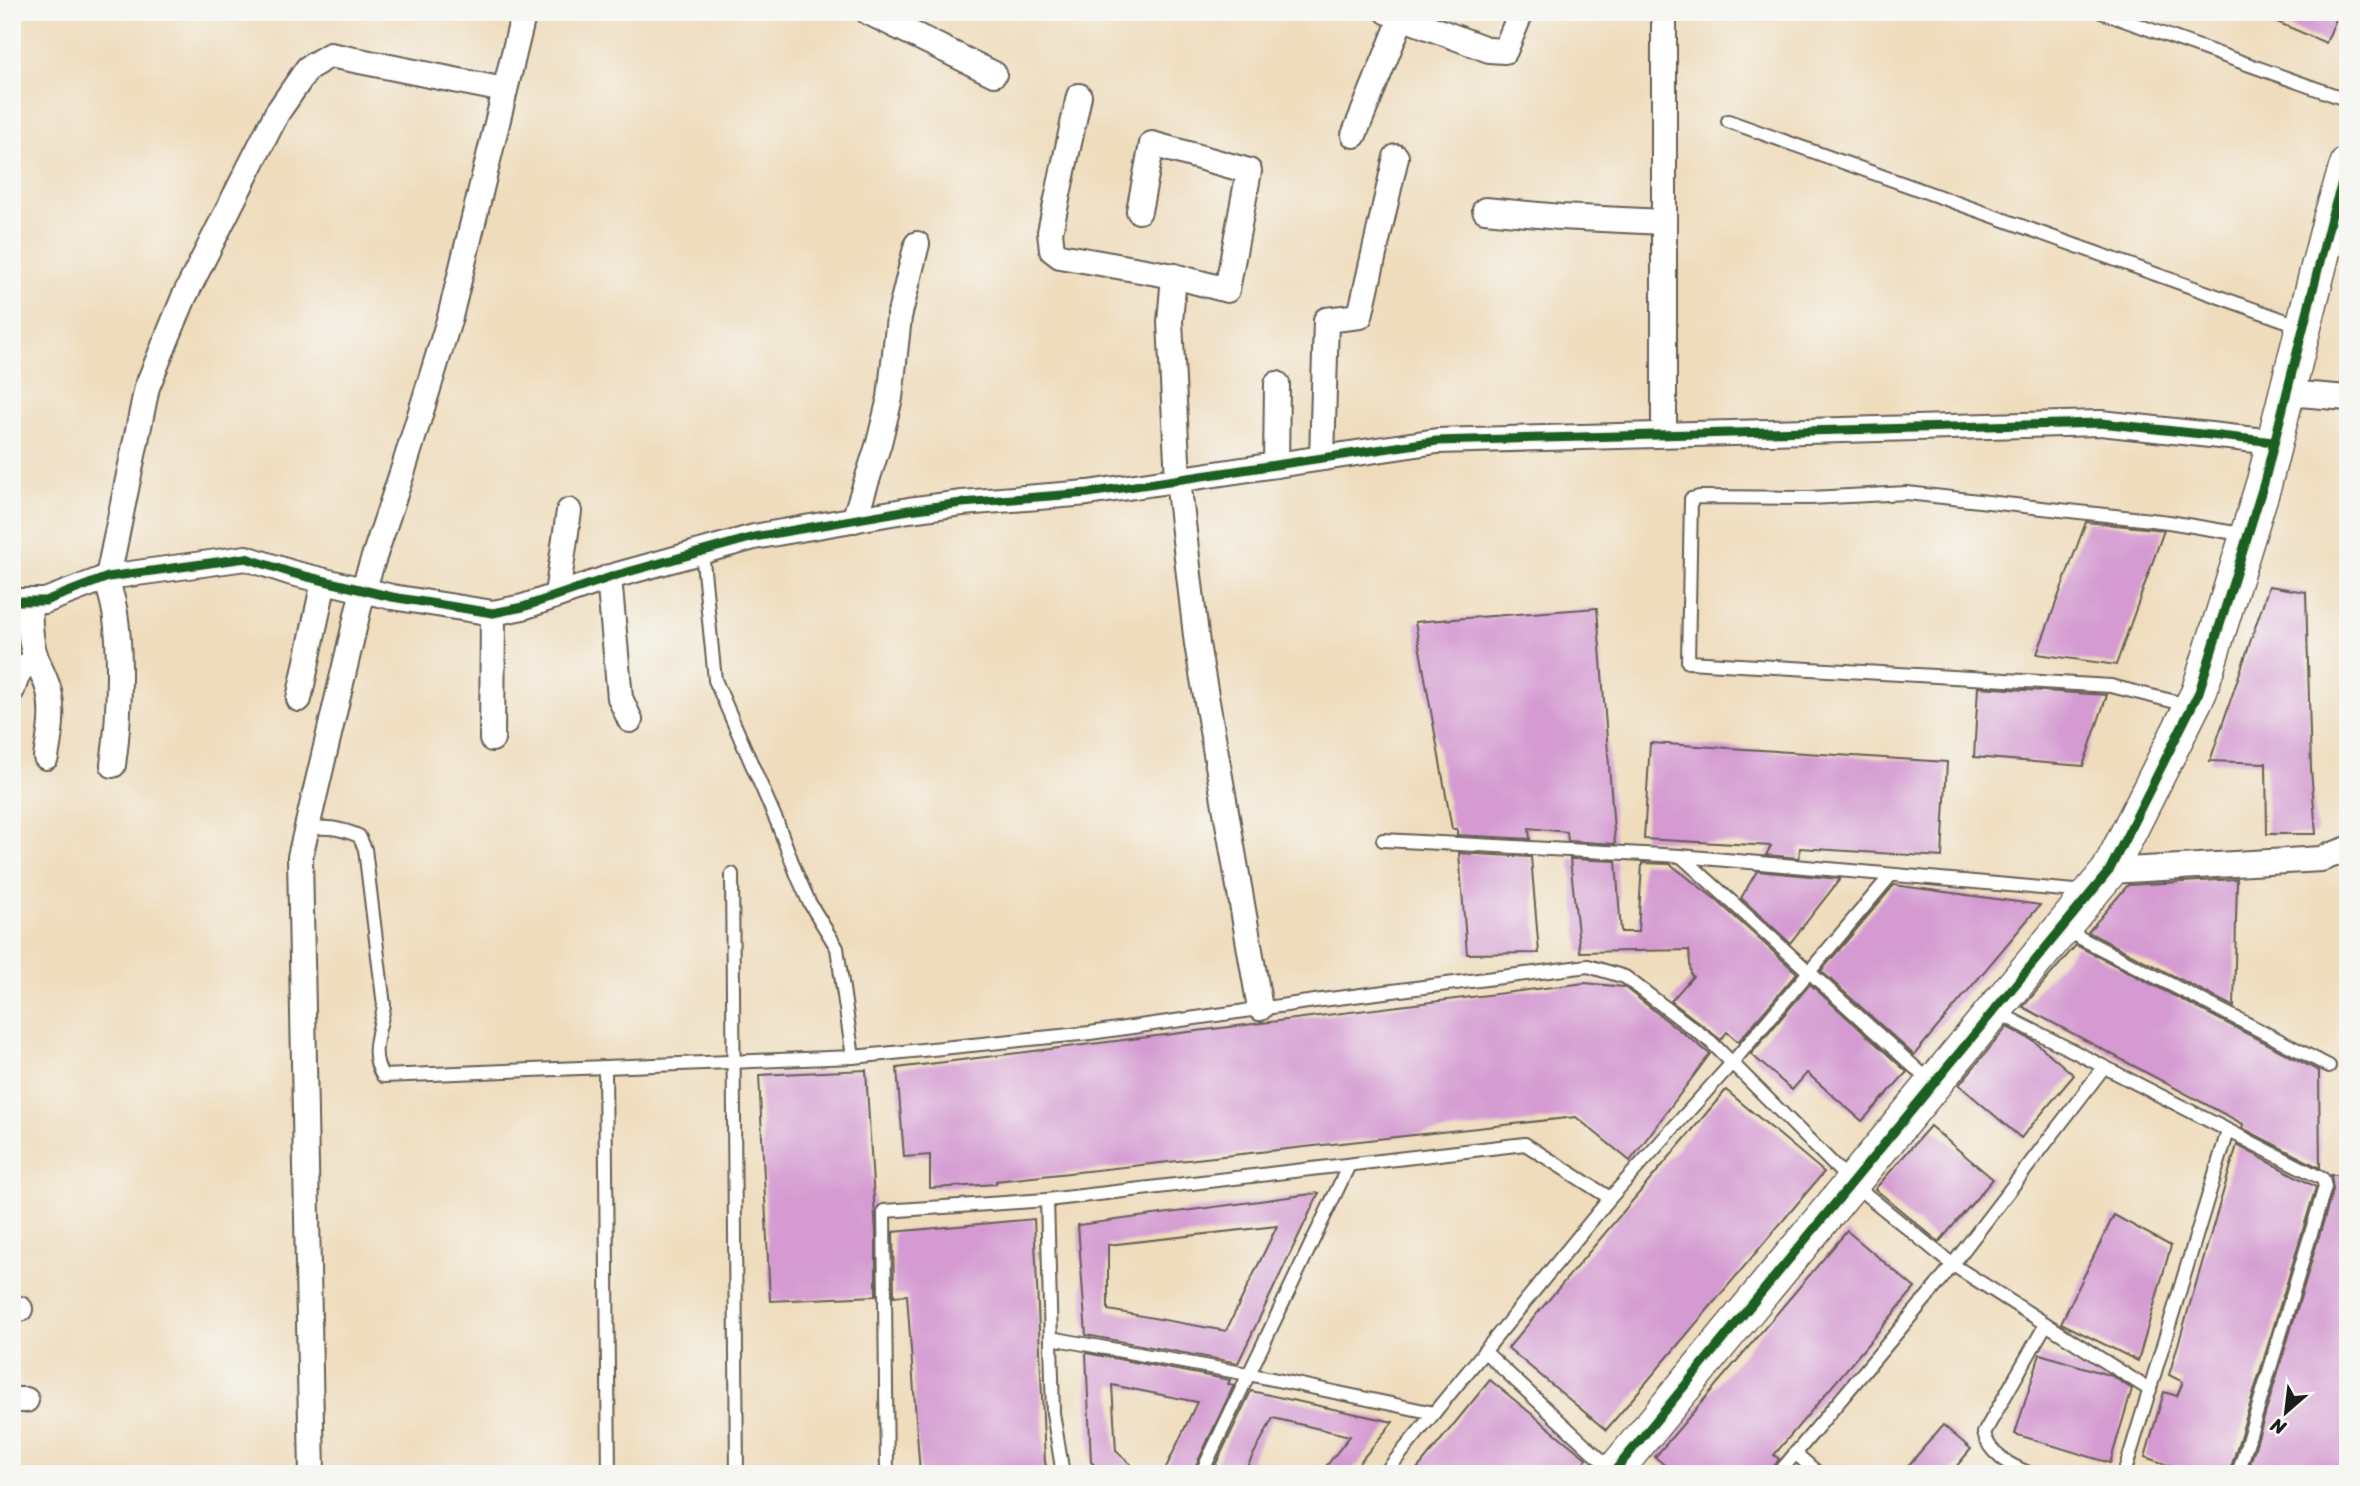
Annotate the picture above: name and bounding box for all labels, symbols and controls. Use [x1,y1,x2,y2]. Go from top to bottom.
north arrow [2252,1378,2322,1448]
text: N [2264,1409,2293,1445]

